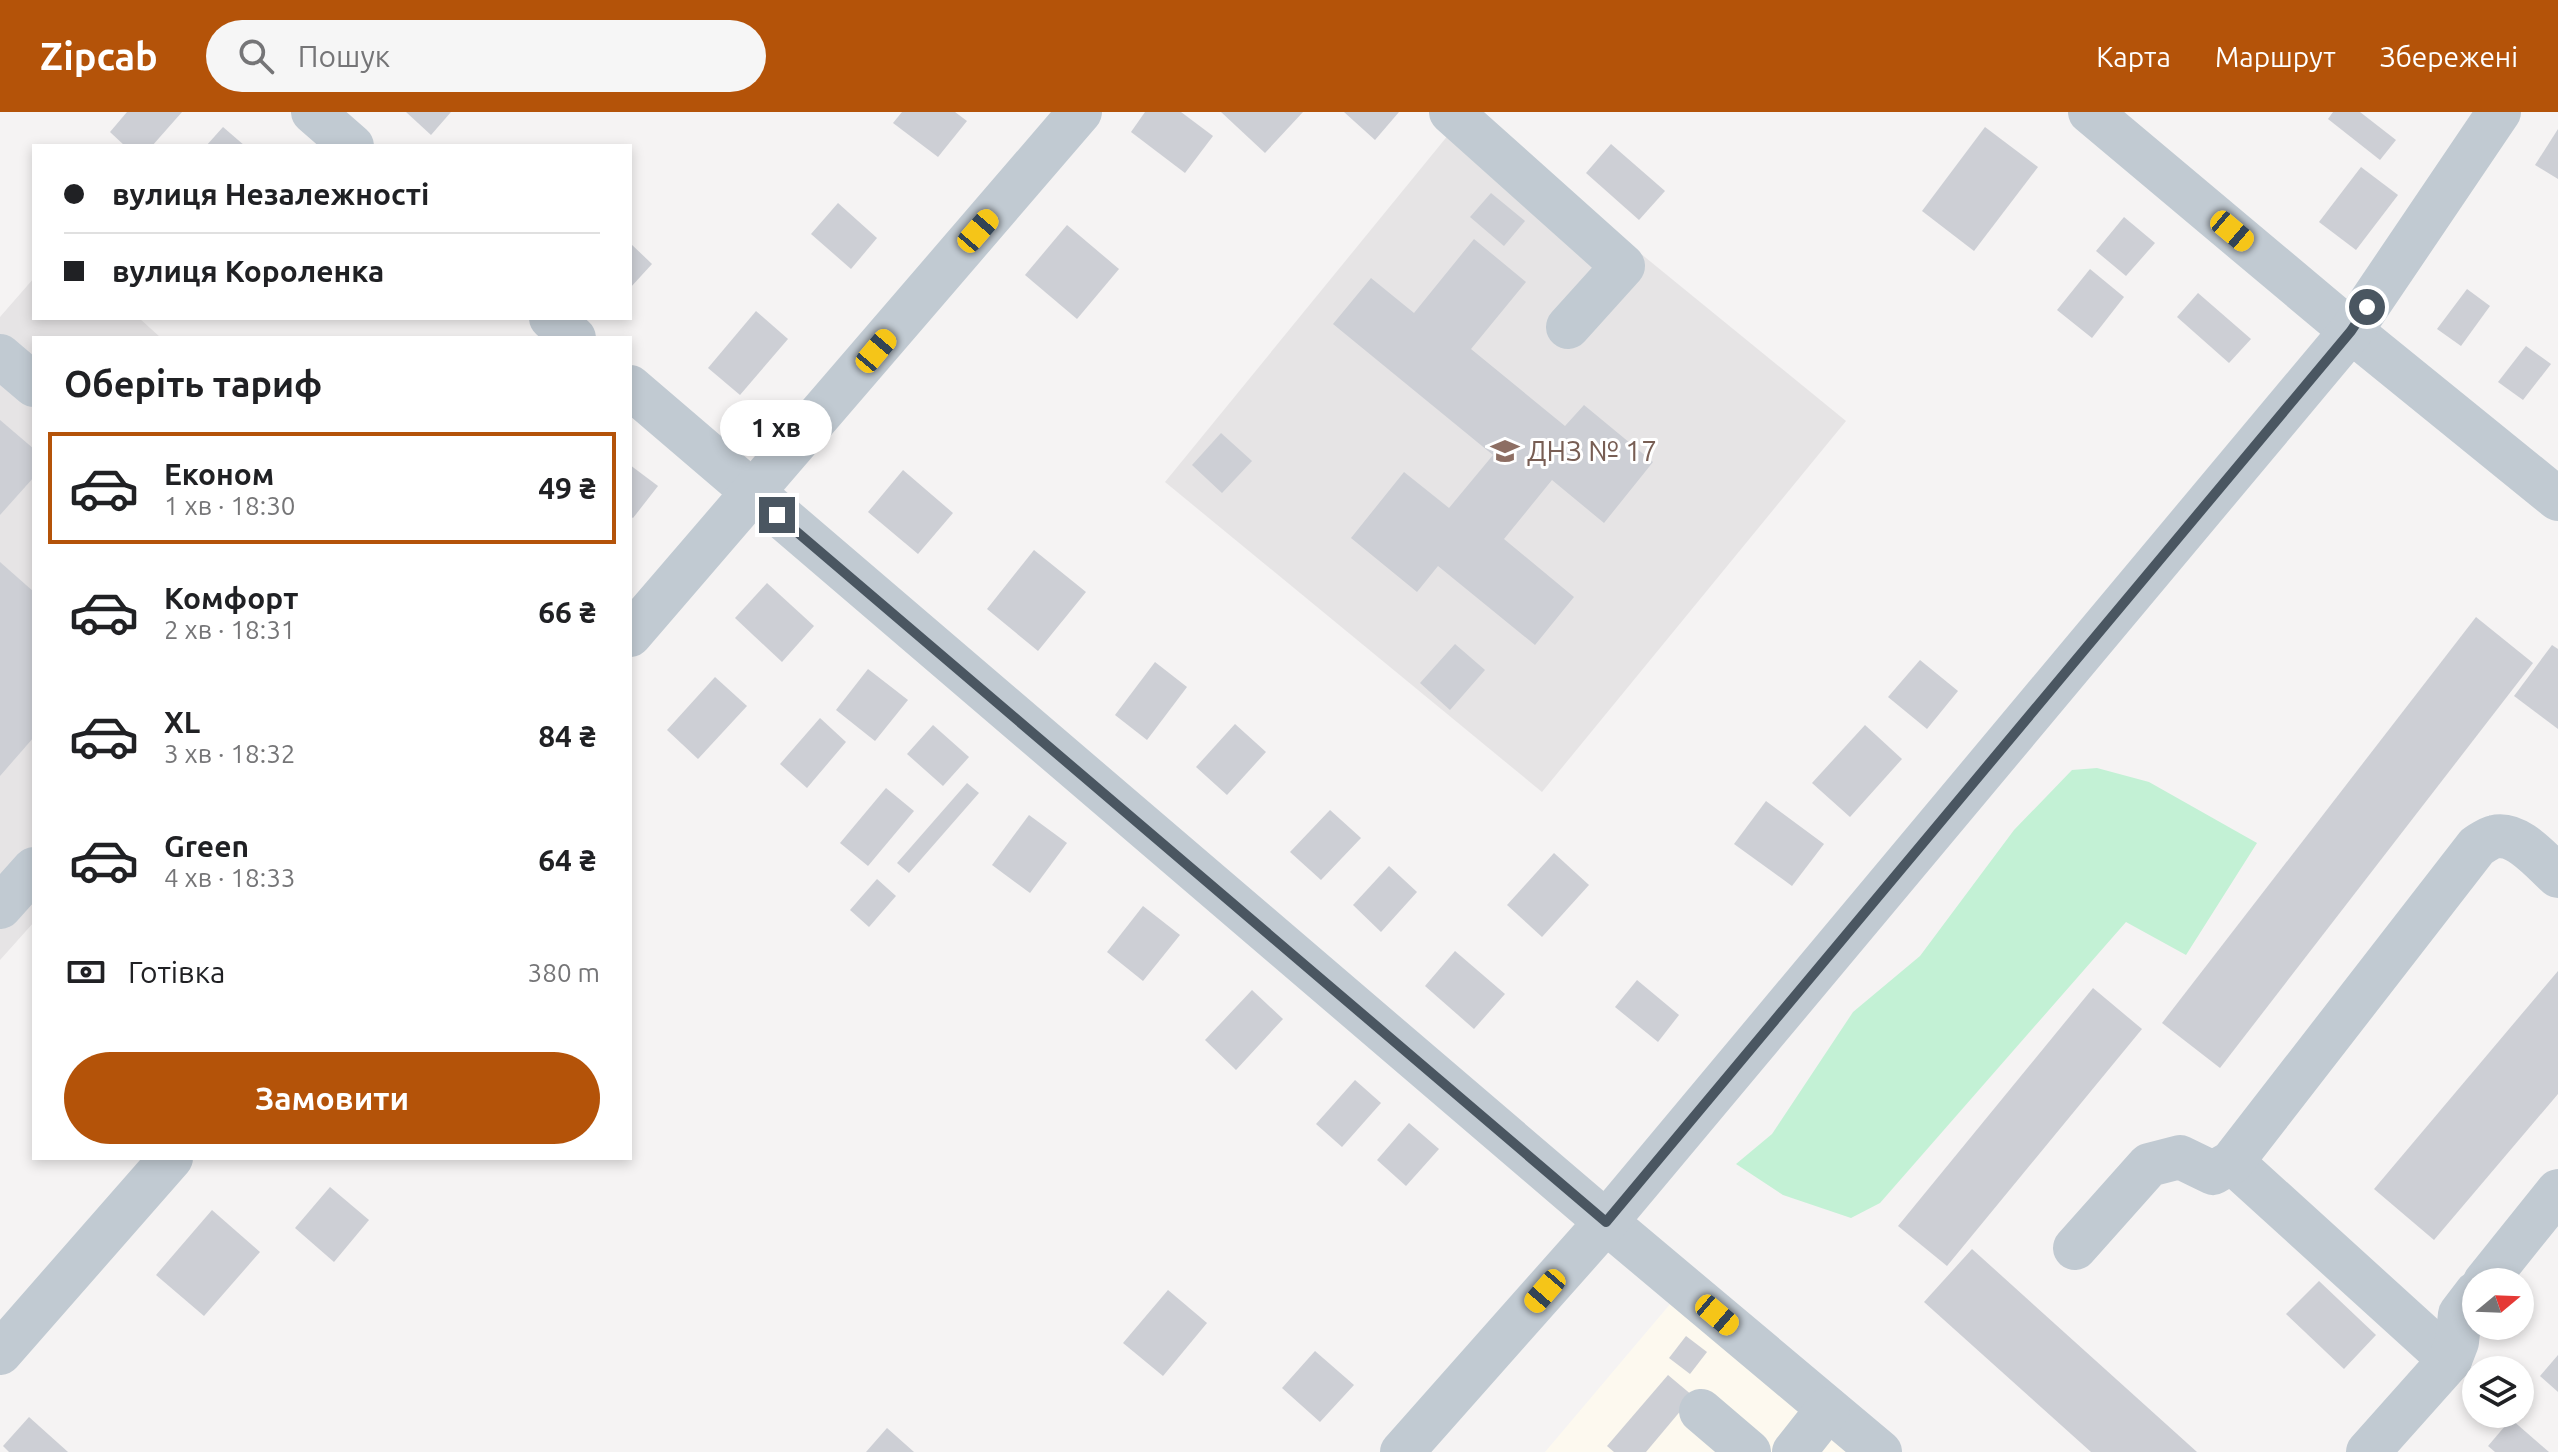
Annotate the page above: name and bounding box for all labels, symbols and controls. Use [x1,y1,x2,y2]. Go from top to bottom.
search box [206,20,766,92]
icon: search [234,34,278,78]
text: Zipcab [40,35,158,77]
text: Пошук [298,39,390,73]
text: Карта [2096,41,2171,72]
text: Маршрут [2215,41,2336,72]
text: Збережені [2380,41,2518,72]
text: вулиця Незалежності [112,177,429,211]
car [953,205,1003,257]
car [2206,206,2258,256]
text: вулиця Короленка [112,254,384,288]
route start [2349,289,2385,325]
car [851,325,901,377]
text: Оберіть тариф [64,363,322,404]
callout: 1 хв [721,399,833,455]
text: 1 хв [751,413,801,442]
place label: ДНЗ № 17 [1527,435,1657,466]
school or university icon: ДНЗ № 17 [1490,436,1520,466]
icon: car [68,452,140,524]
text: Економ [164,457,274,491]
text: 49 ₴ [538,471,596,505]
text: 1 хв · 18:30 [164,491,295,520]
route end [759,497,795,533]
icon: car [68,576,140,648]
text: Комфорт [164,581,298,615]
text: 66 ₴ [538,595,596,629]
text: 2 хв · 18:31 [164,615,295,644]
icon: car [68,700,140,772]
text: XL [164,705,200,739]
text: 84 ₴ [538,719,596,753]
text: 3 хв · 18:32 [164,739,295,768]
icon: car [68,824,140,896]
text: Green [164,829,249,863]
text: 64 ₴ [538,843,596,877]
text: 4 хв · 18:33 [164,863,295,892]
icon: cash [64,950,108,994]
text: Готівка [128,955,225,989]
text: 380 m [528,958,600,987]
button: Замовити [64,1052,600,1144]
car [1520,1265,1570,1317]
north arrow [2462,1268,2534,1340]
map controls [2462,1268,2534,1428]
car [1691,1290,1743,1340]
button: layers [2462,1356,2534,1428]

